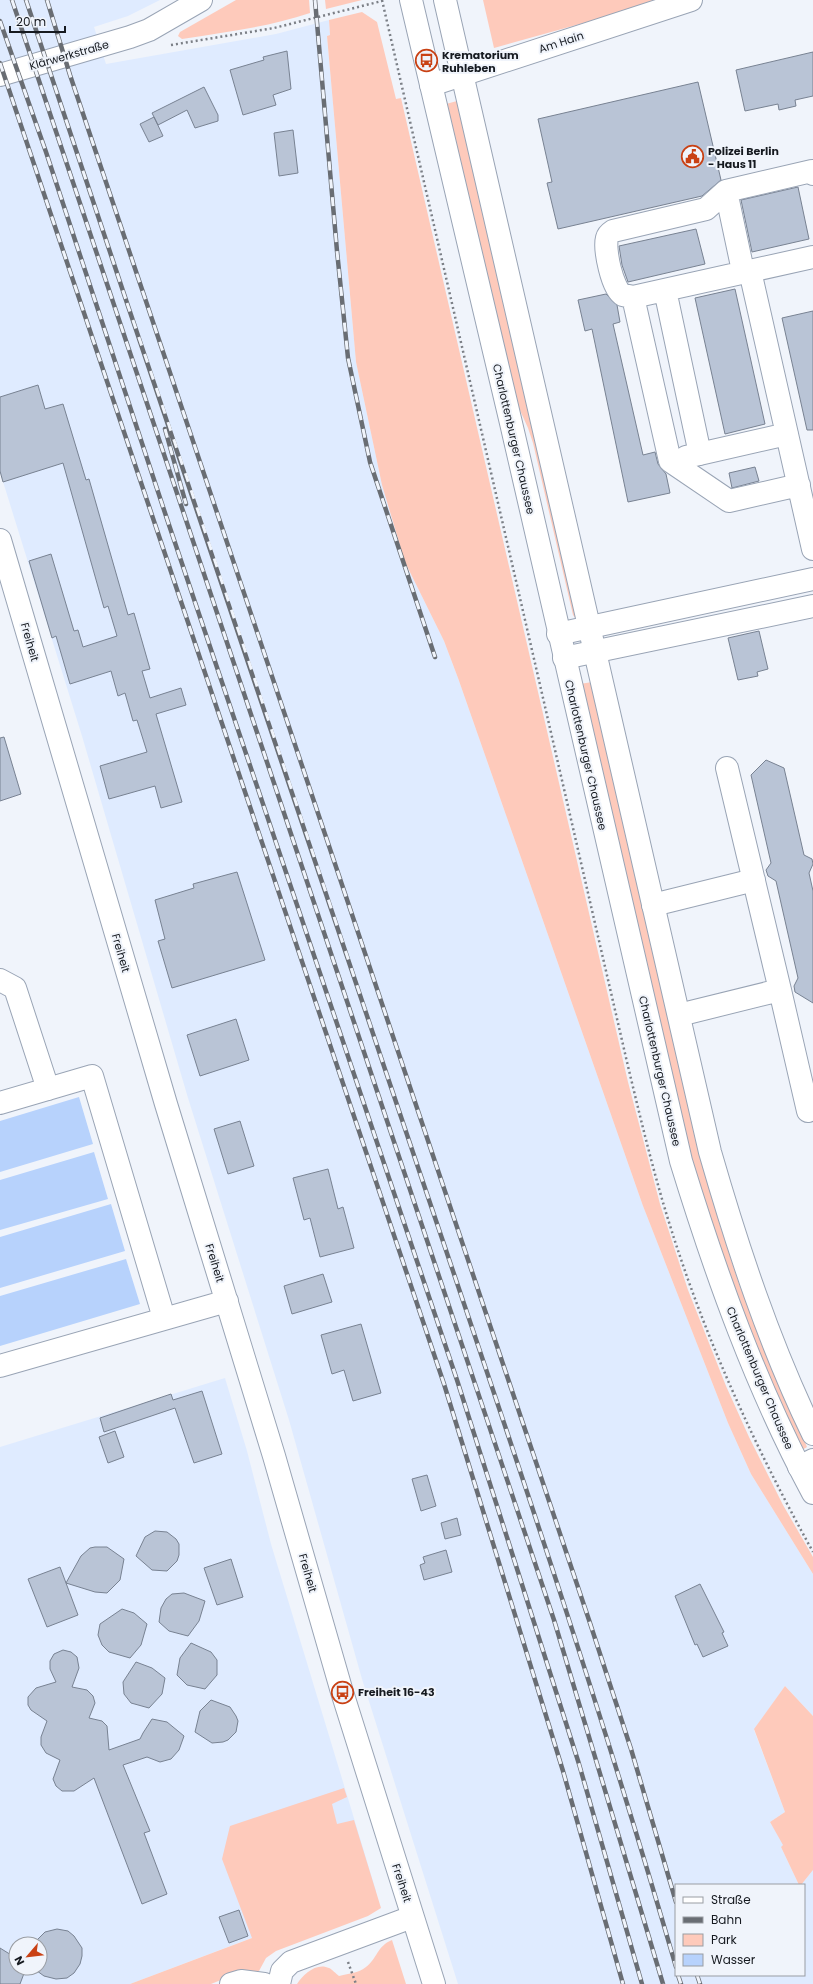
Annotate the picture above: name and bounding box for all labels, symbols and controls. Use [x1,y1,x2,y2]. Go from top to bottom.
scale bar [10,8,65,34]
text: 20 m [16,13,46,30]
street label: Am Hain [536,27,586,57]
street label: Klärwerkstraße [27,36,111,74]
place label: Krematorium Ruhleben [442,47,519,76]
bus stop icon: Krematorium Ruhleben [413,48,439,74]
place label: Polizei Berlin - Haus 11 [708,143,779,172]
public building icon: Polizei Berlin - Haus 11 [679,144,705,170]
street label: Charlottenburger Chaussee [489,362,539,516]
street label: Freiheit [17,621,43,663]
street label: Charlottenburger Chaussee [561,678,611,832]
street label: Freiheit [108,932,134,974]
street label: Charlottenburger Chaussee [635,994,685,1148]
street label: Freiheit [202,1242,228,1284]
street label: Charlottenburger Chaussee [723,1304,797,1452]
street label: Freiheit [295,1552,321,1594]
bus stop icon: Freiheit 16-43 [329,1679,355,1705]
place label: Freiheit 16-43 [358,1684,435,1700]
street label: Freiheit [388,1862,416,1904]
legend [675,1884,805,1976]
text: Straße [711,1891,751,1908]
text: Bahn [711,1911,742,1928]
text: Park [711,1931,738,1948]
north arrow [8,1936,48,1976]
text: Wasser [711,1951,756,1968]
text: N [10,1953,28,1968]

